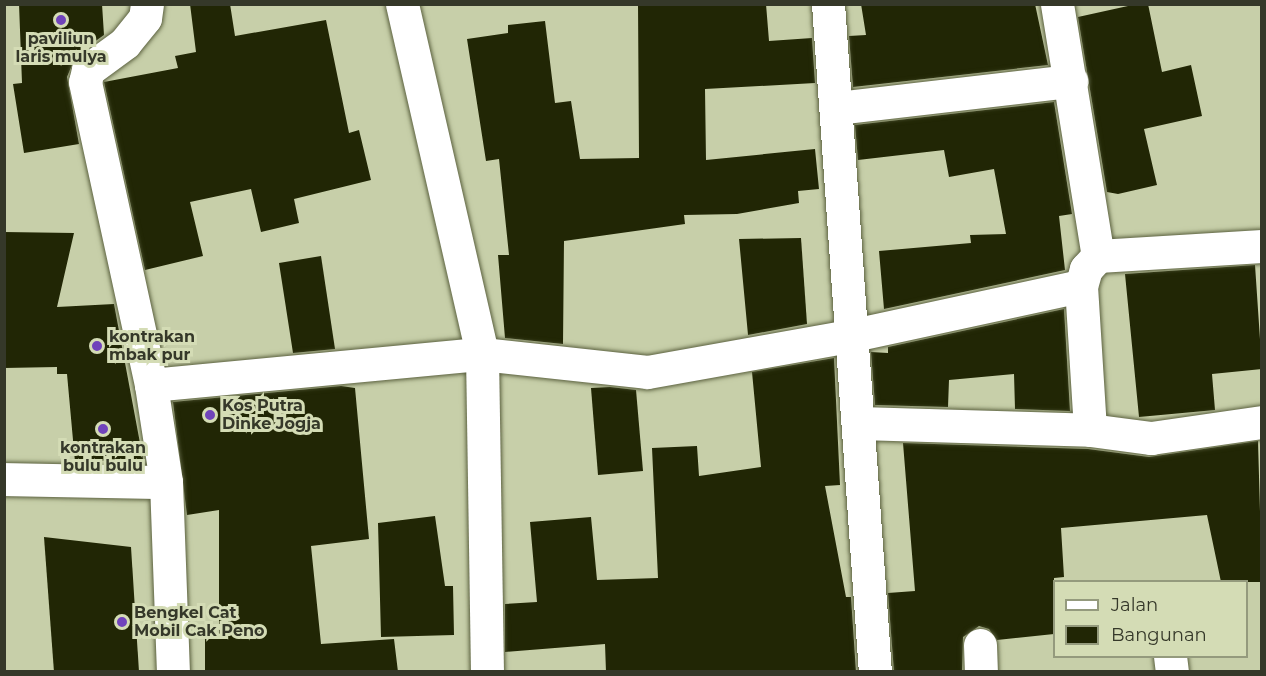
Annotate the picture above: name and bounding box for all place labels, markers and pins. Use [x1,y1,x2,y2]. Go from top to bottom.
marker: paviliun laris mulya [54,13,68,27]
place label: paviliun laris mulya [15,29,107,67]
place label: kontrakan mbak pur [109,327,195,365]
marker: kontrakan mbak pur [90,339,104,353]
place label: Kos Putra Dinke Jogja [222,396,321,434]
marker: Kos Putra Dinke Jogja [203,408,217,422]
marker: kontrakan bulu bulu [96,422,110,436]
place label: kontrakan bulu bulu [60,438,146,476]
place label: Bengkel Cat Mobil Cak Peno [134,603,265,641]
marker: Bengkel Cat Mobil Cak Peno [115,615,129,629]

